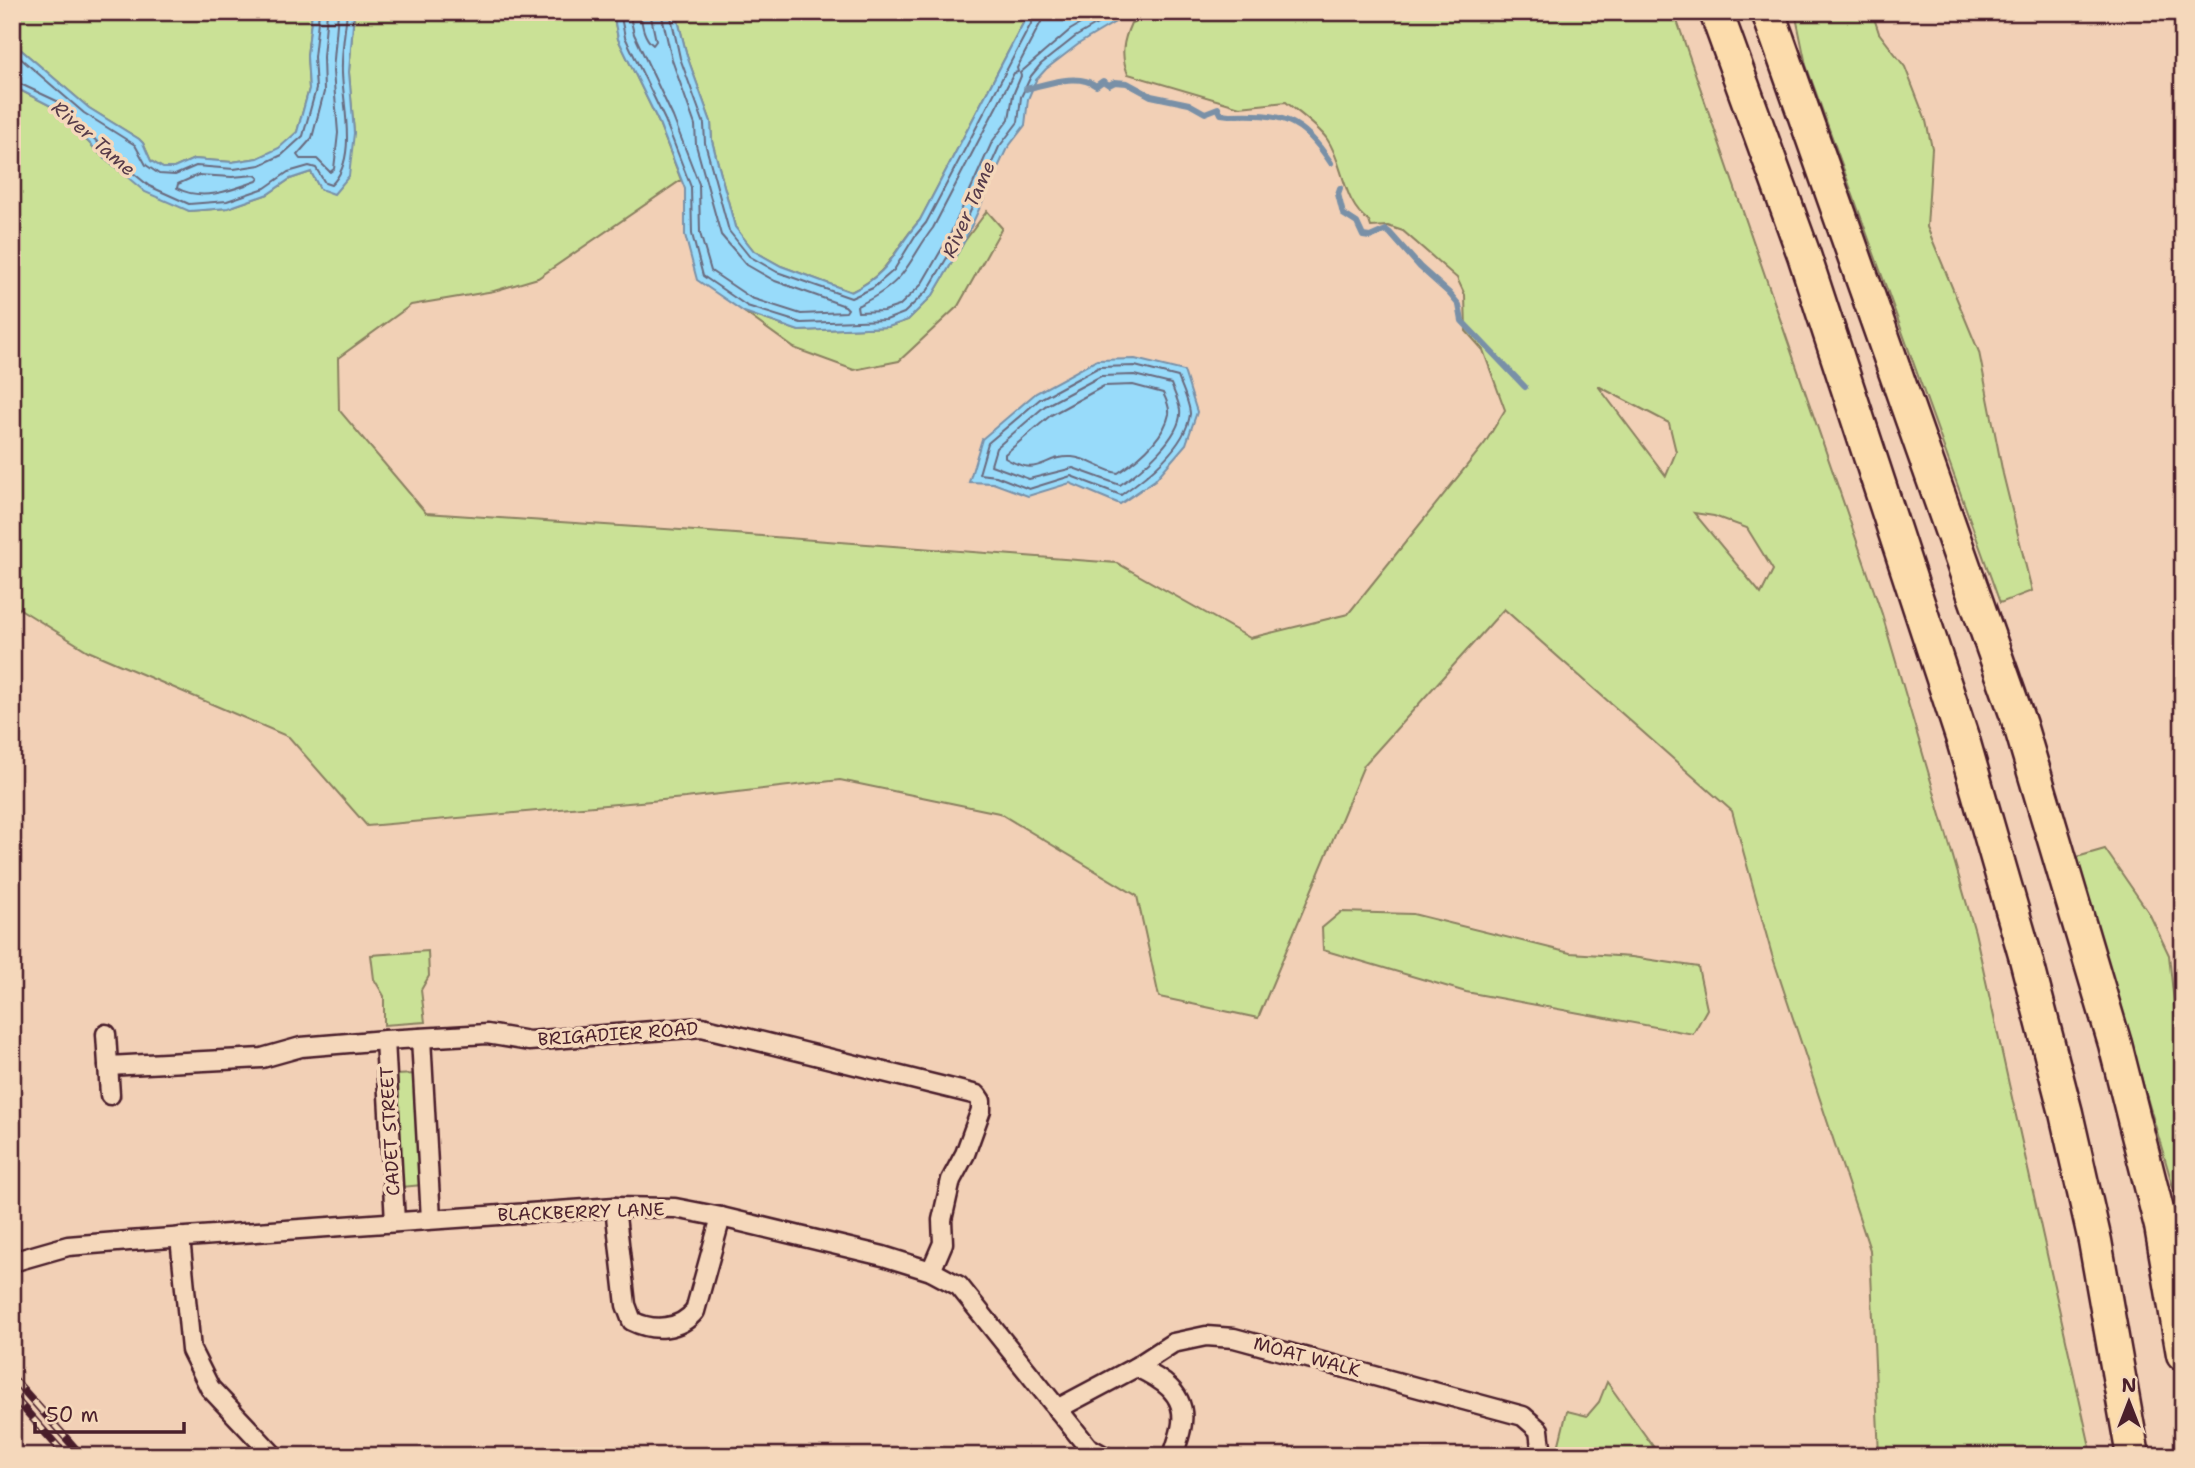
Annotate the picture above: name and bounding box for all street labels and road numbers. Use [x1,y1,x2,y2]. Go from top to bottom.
street label: BRIGADIER ROAD [537,1016,699,1052]
street label: CADET STREET [375,1065,405,1197]
street label: BLACKBERRY LANE [497,1197,665,1227]
street label: MOAT WALK [1251,1331,1364,1383]

